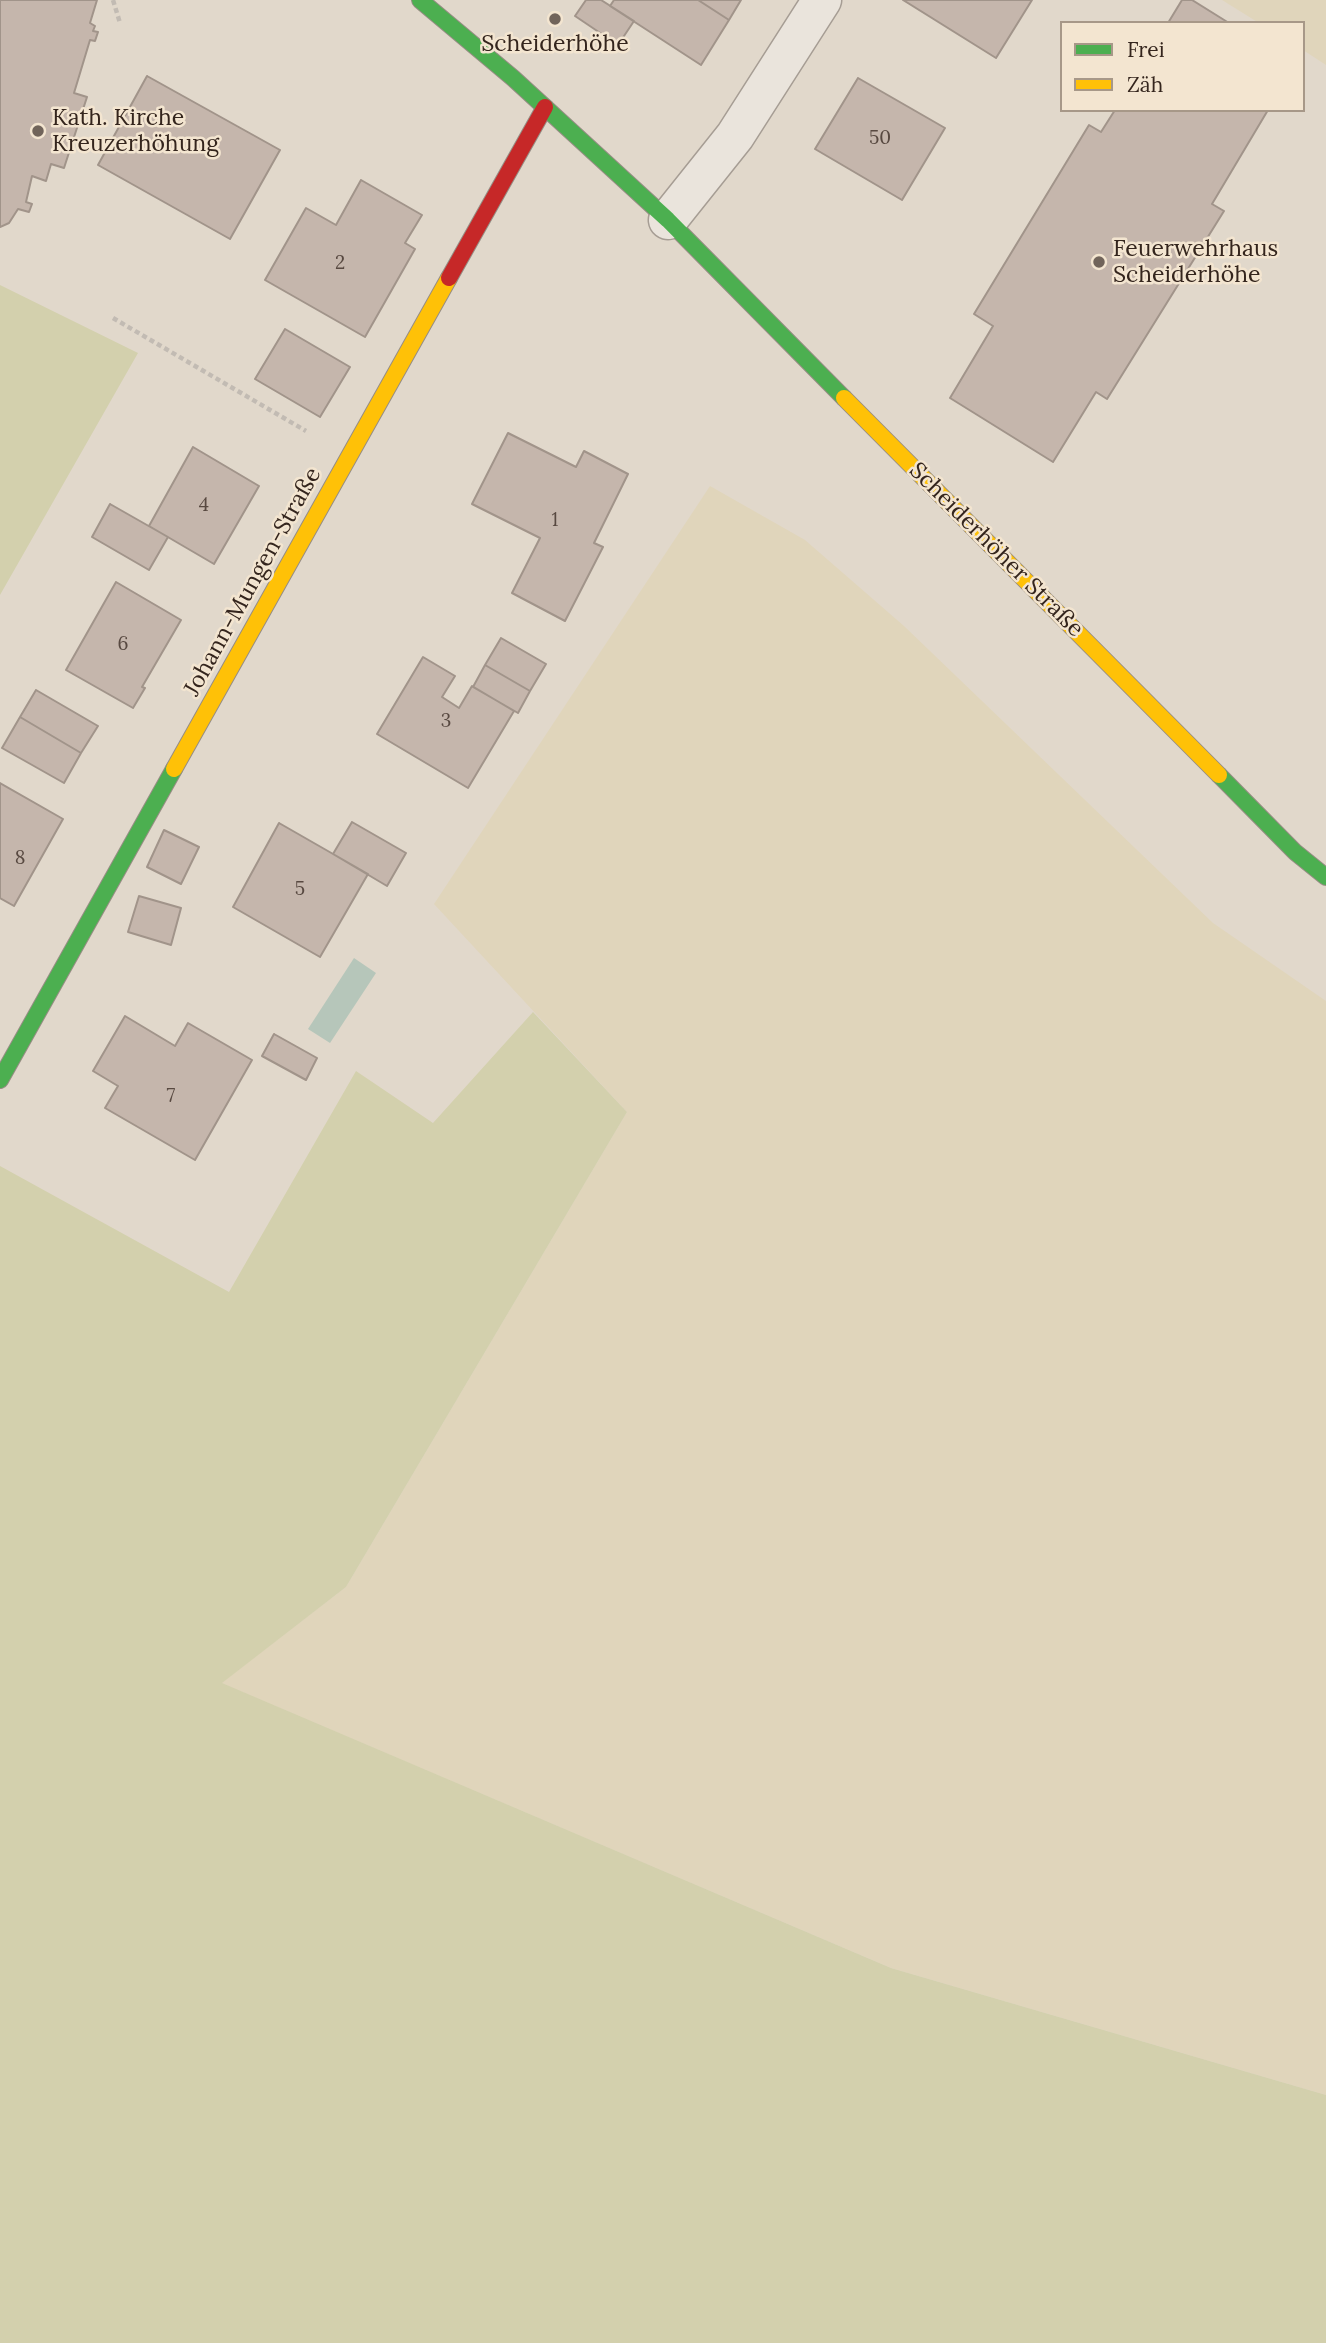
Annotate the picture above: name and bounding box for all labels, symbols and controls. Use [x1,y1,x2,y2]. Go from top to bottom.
marker: Scheiderhöhe [547,11,563,27]
legend [1060,21,1305,112]
place label: Scheiderhöhe [481,30,629,58]
text: Frei [1127,36,1165,63]
text: Zäh [1127,71,1163,98]
place label: Kath. Kirche Kreuzerhöhung [52,104,219,158]
marker: Kath. Kirche Kreuzerhöhung [30,123,46,139]
house number: 50 [869,128,891,150]
place label: Feuerwehrhaus Scheiderhöhe [1113,235,1278,289]
house number: 2 [335,253,345,275]
marker: Feuerwehrhaus Scheiderhöhe [1091,254,1107,270]
street label: Scheiderhöher Straße [903,457,1089,643]
street label: Johann-Mungen-Straße [179,463,327,701]
house number: 4 [199,495,209,517]
house number: 1 [552,510,558,532]
house number: 6 [118,634,128,656]
house number: 3 [441,711,451,733]
house number: 8 [15,848,25,870]
house number: 5 [295,879,305,901]
house number: 7 [167,1086,175,1108]

